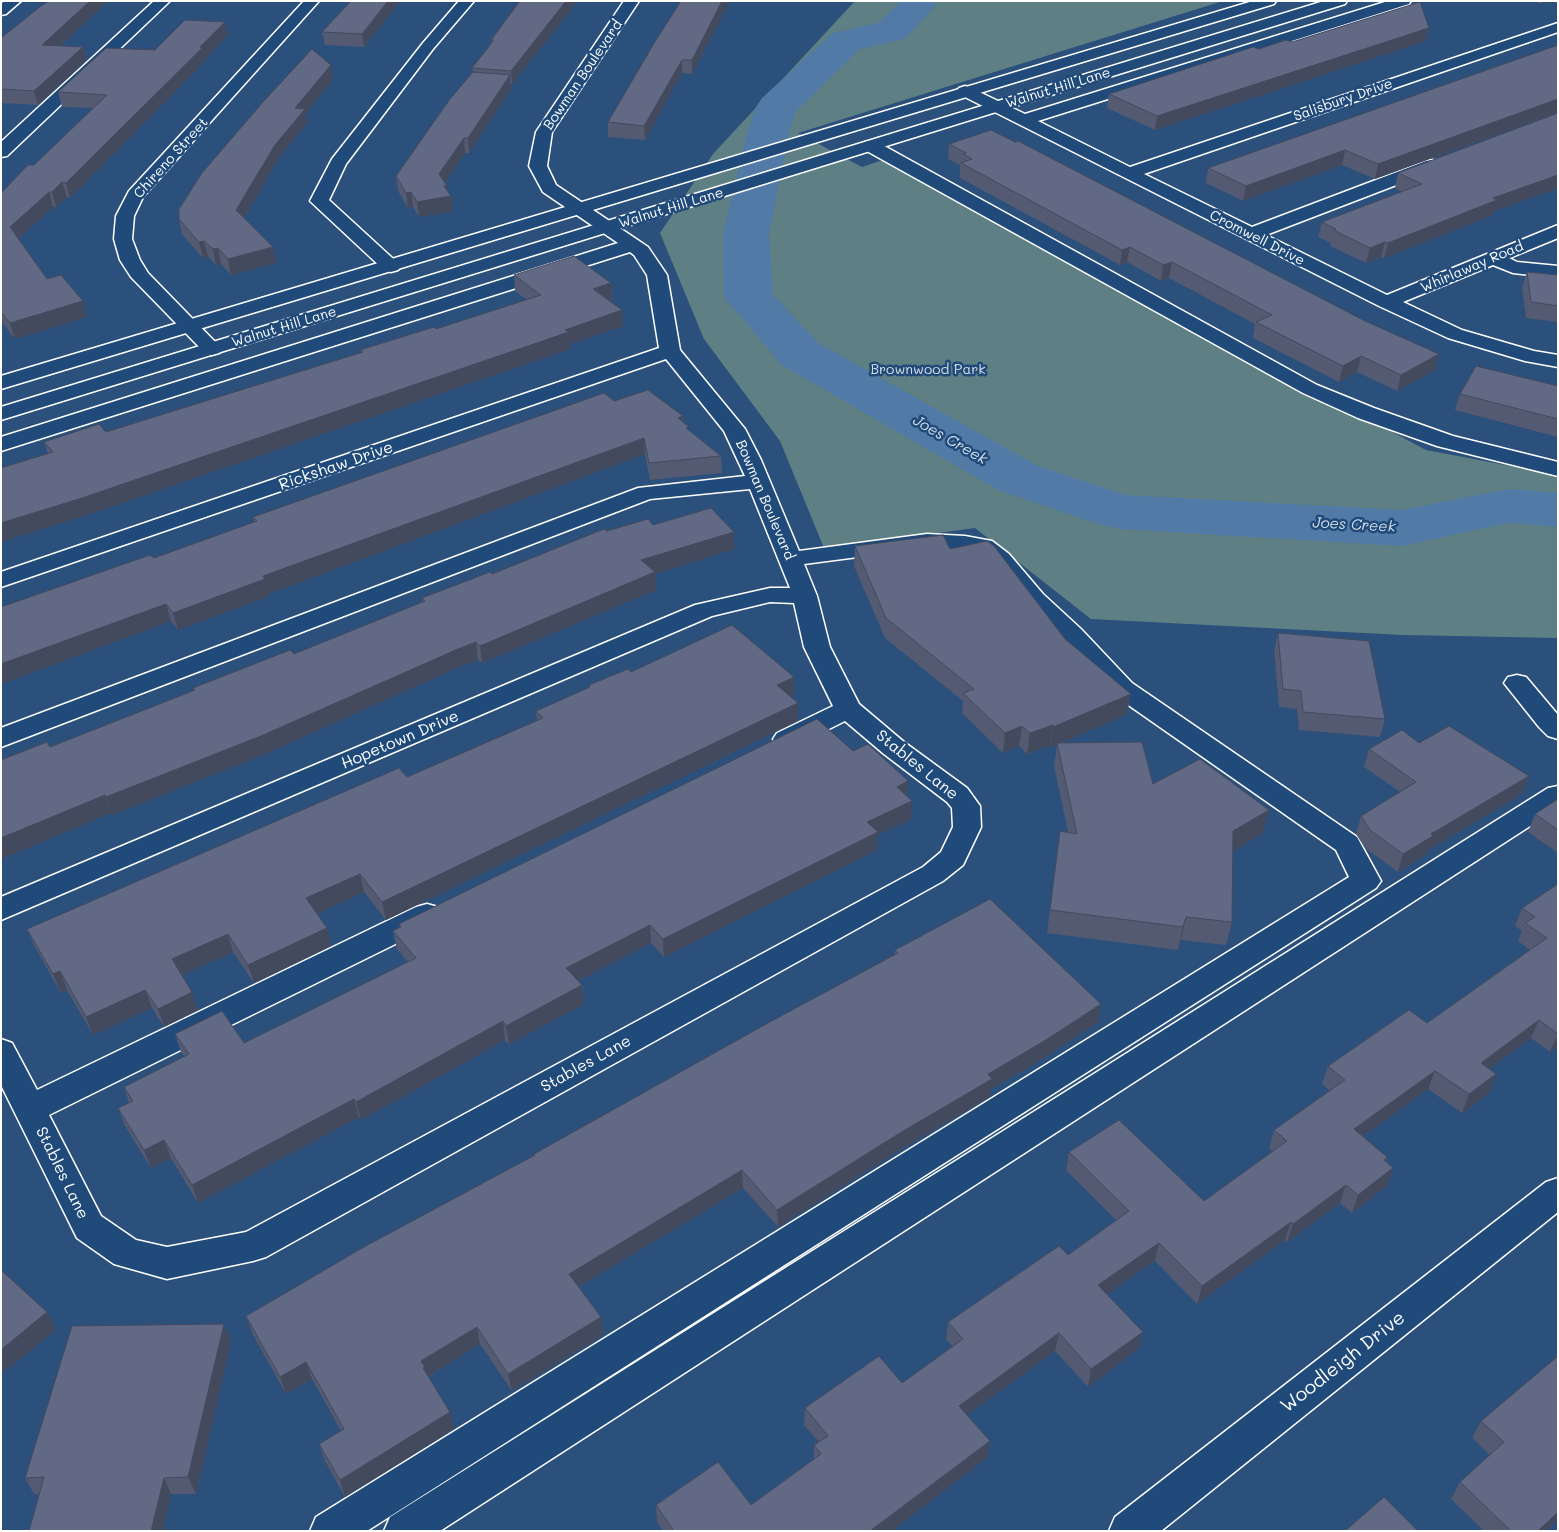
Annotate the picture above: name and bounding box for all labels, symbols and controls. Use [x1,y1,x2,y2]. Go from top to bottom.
street label: Bowman Boulevard [540,17,626,133]
street label: Walnut Hill Lane [1003,64,1113,112]
street label: Salisbury Drive [1291,75,1395,125]
street label: Chireno Street [130,114,212,202]
street label: Walnut Hill Lane [616,184,726,232]
street label: Cromwell Drive [1207,207,1307,269]
street label: Whirlaway Road [1418,238,1526,296]
street label: Walnut Hill Lane [229,303,339,351]
park label: Brownwood Park [870,362,986,378]
water label: Joes Creek [909,411,991,469]
street label: Rickshaw Drive [276,437,396,495]
street label: Bowman Boulevard [732,437,798,563]
water label: Joes Creek [1312,514,1396,536]
street label: Hopetown Drive [338,707,462,773]
street label: Stables Lane [872,726,962,804]
street label: Stables Lane [538,1031,634,1097]
street label: Stables Lane [31,1124,93,1222]
street label: Woodleigh Drive [1276,1306,1410,1418]

